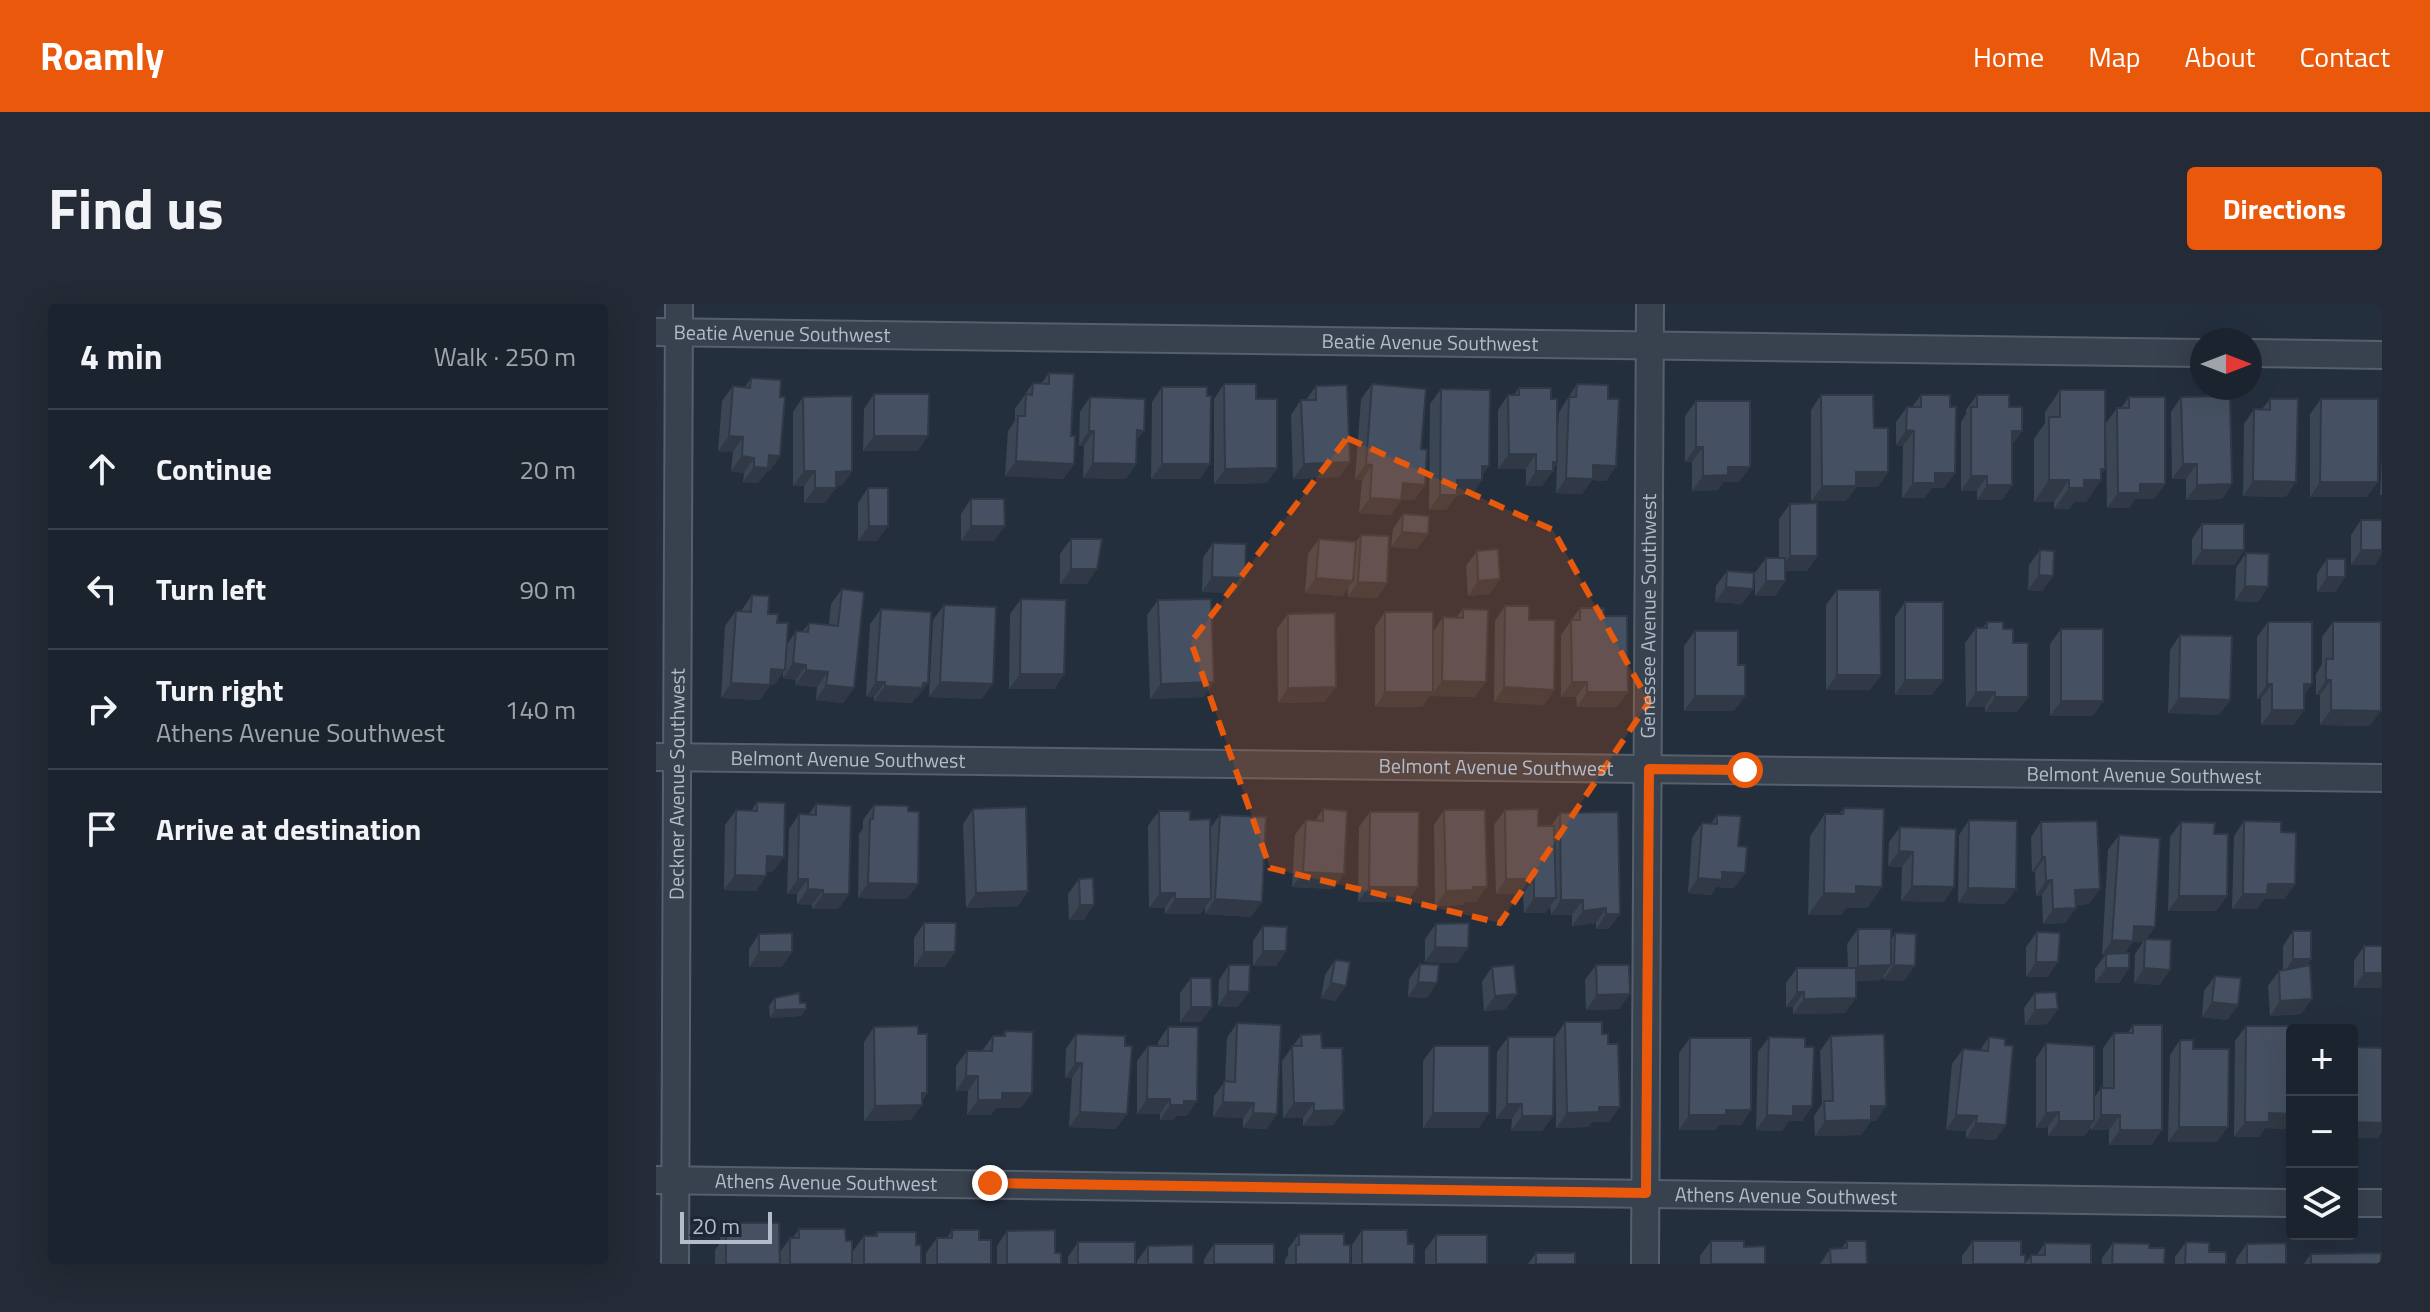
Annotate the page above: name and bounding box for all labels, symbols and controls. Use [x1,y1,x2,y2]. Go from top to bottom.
text: Roamly [40,27,164,85]
text: Home [1973,35,2044,78]
text: Map [2088,35,2141,78]
text: About [2185,35,2255,78]
text: Contact [2299,35,2390,78]
text: Find us [48,166,224,251]
button: Directions [2187,167,2382,250]
street label: Beatie Avenue Southwest [673,316,891,350]
street label: Beatie Avenue Southwest [1321,325,1538,359]
north arrow [2190,328,2262,400]
text: 4 min [80,330,163,382]
text: Walk · 250 m [434,337,576,376]
text: Continue [156,446,272,492]
icon: ahead [80,447,124,491]
text: 20 m [519,450,576,489]
street label: Genessee Avenue Southwest [1632,493,1664,739]
text: Turn left [156,566,266,612]
icon: left [80,567,124,611]
text: 90 m [519,570,576,609]
text: Turn right [156,667,284,713]
street label: Deckner Avenue Southwest [661,668,692,900]
icon: right [80,687,124,731]
text: 140 m [505,690,576,729]
text: Athens Avenue Southwest [156,713,445,752]
street label: Belmont Avenue Southwest [730,742,966,776]
street label: Belmont Avenue Southwest [1378,750,1614,784]
route start [1727,752,1763,788]
street label: Belmont Avenue Southwest [2026,758,2261,792]
text: Arrive at destination [156,806,421,852]
icon: arrive [80,807,124,851]
map controls [2286,1024,2358,1240]
button: + [2286,1024,2358,1096]
button: − [2286,1096,2358,1168]
street label: Athens Avenue Southwest [715,1165,937,1199]
route end [972,1165,1008,1201]
button: layers [2286,1168,2358,1240]
street label: Athens Avenue Southwest [1675,1178,1897,1212]
scale bar [680,1208,772,1244]
text: 20 m [692,1209,740,1243]

